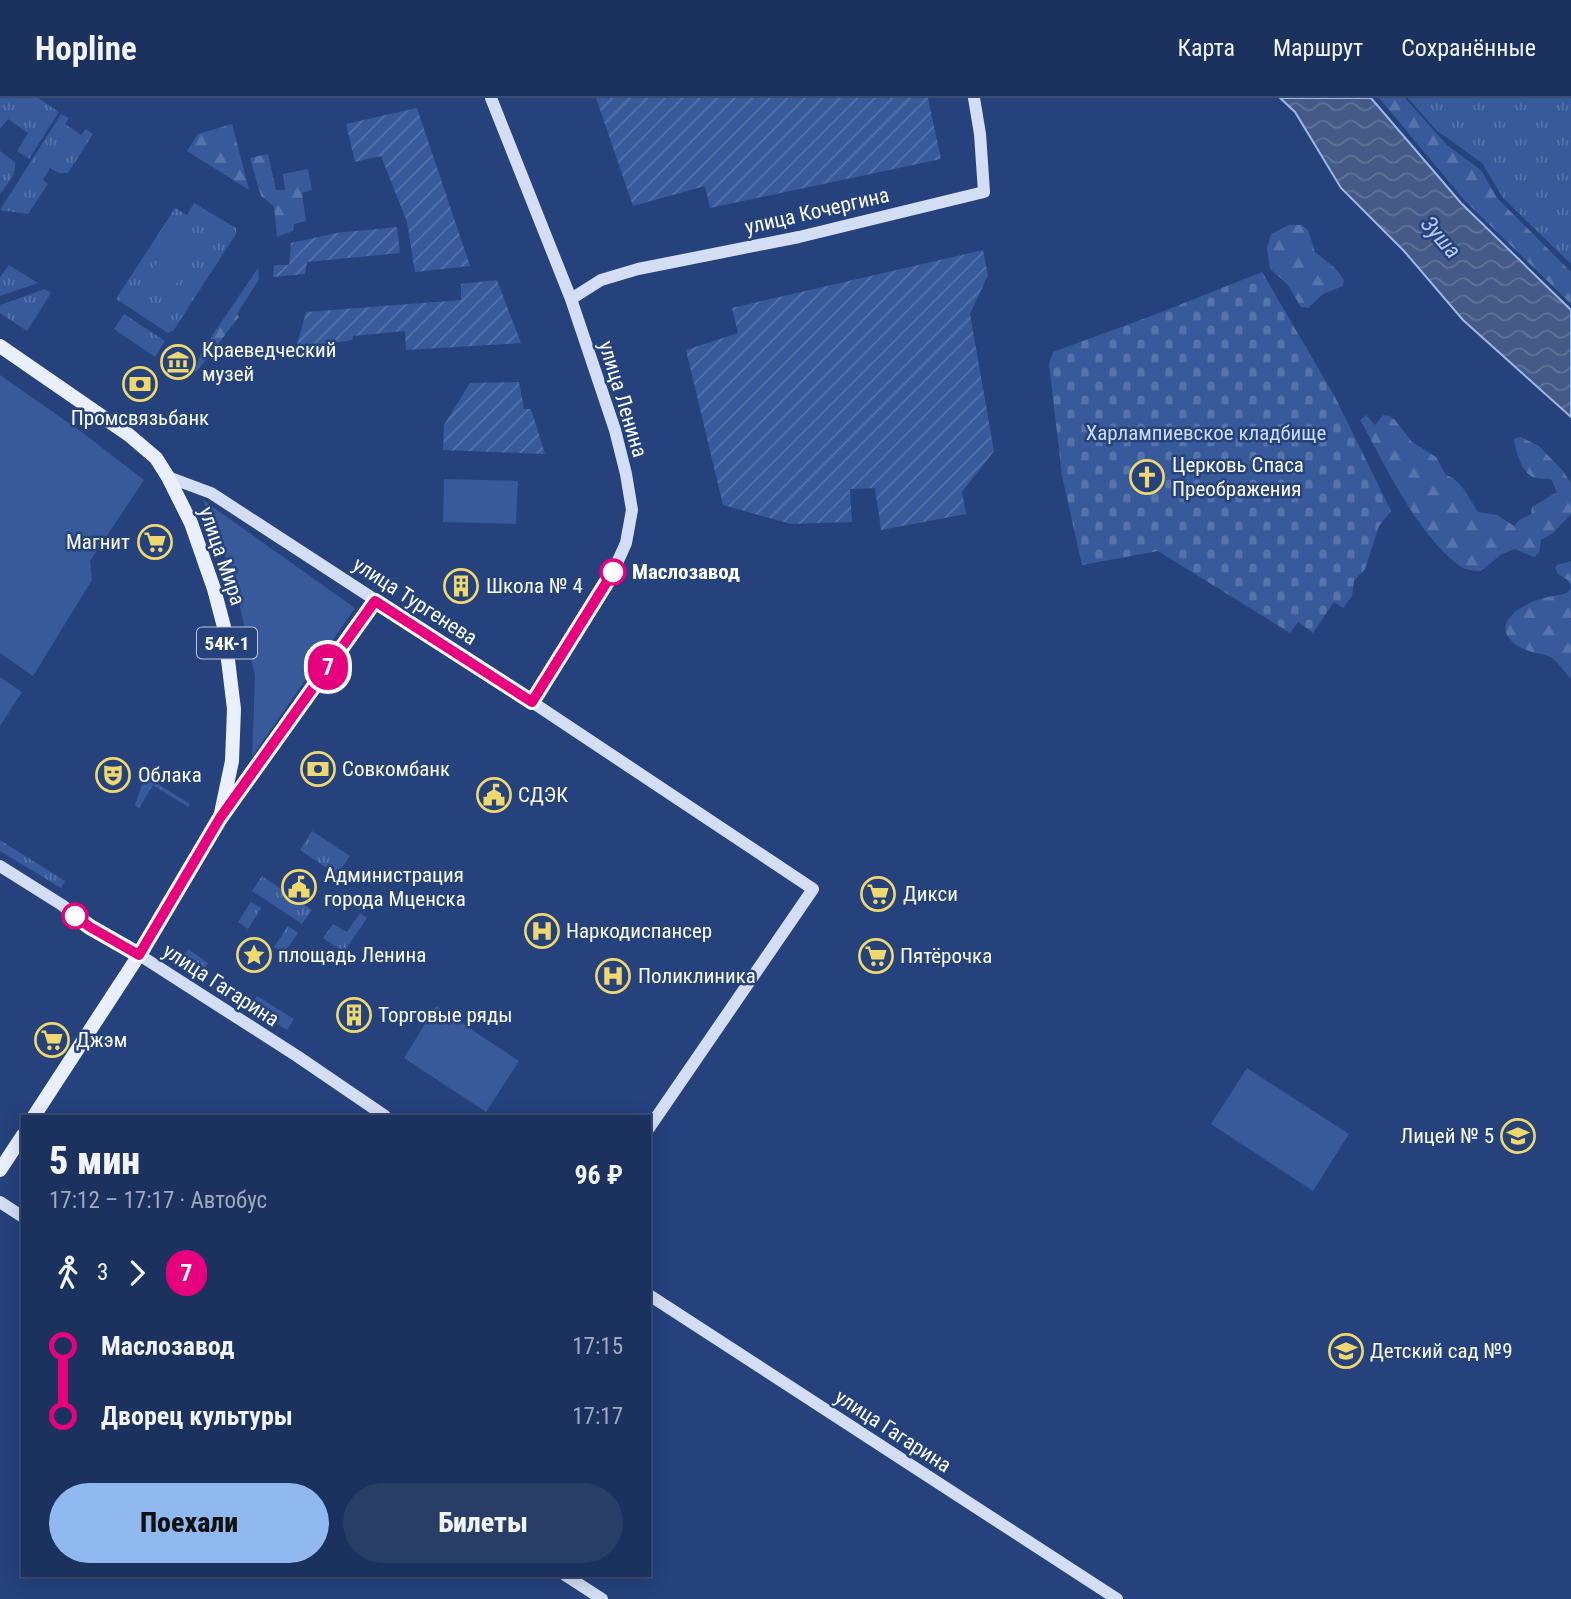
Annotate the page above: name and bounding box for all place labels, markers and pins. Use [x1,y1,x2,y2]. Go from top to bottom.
place label: Краеведческий музей [202,338,336,386]
museum icon: Краеведческий музей [159,343,197,381]
bank icon: Промсвязьбанк [121,365,159,403]
place label: Промсвязьбанк [71,406,209,430]
place label: Церковь Спаса Преображения [1172,453,1304,501]
church icon: Церковь Спаса Преображения [1128,458,1166,496]
supermarket icon: Магнит [136,523,174,561]
place label: Магнит [66,530,130,554]
marker: Маслозавод [600,559,626,585]
place label: Маслозавод [632,560,740,584]
building icon: Школа № 4 [442,567,480,605]
place label: Школа № 4 [486,574,583,598]
bank icon: Совкомбанк [299,750,337,788]
theatre icon: Облака [94,756,132,794]
place label: Совкомбанк [342,757,450,781]
place label: Облака [138,763,202,787]
public building icon: СДЭК [475,776,513,814]
place label: СДЭК [518,783,568,807]
place label: Администрация города Мценска [324,863,466,911]
public building icon: Администрация города Мценска [280,868,318,906]
supermarket icon: Дикси [859,875,897,913]
place label: Дикси [903,882,958,906]
unlabelled marker [62,903,88,929]
hospital icon: Наркодиспансер [523,912,561,950]
place label: Наркодиспансер [566,919,712,943]
place icon: площадь Ленина [235,936,273,974]
supermarket icon: Пятёрочка [857,937,895,975]
place label: площадь Ленина [278,943,426,967]
place label: Пятёрочка [900,944,992,968]
hospital icon: Поликлиника [594,957,632,995]
place label: Поликлиника [638,964,756,988]
building icon: Торговые ряды [335,996,373,1034]
place label: Торговые ряды [378,1003,513,1027]
supermarket icon: Джэм [33,1021,71,1059]
place label: Джэм [76,1028,127,1052]
school or university icon: Лицей № 5 [1499,1117,1537,1155]
place label: Лицей № 5 [1400,1124,1494,1148]
school or university icon: Детский сад №9 [1327,1332,1365,1370]
place label: Детский сад №9 [1370,1339,1513,1363]

